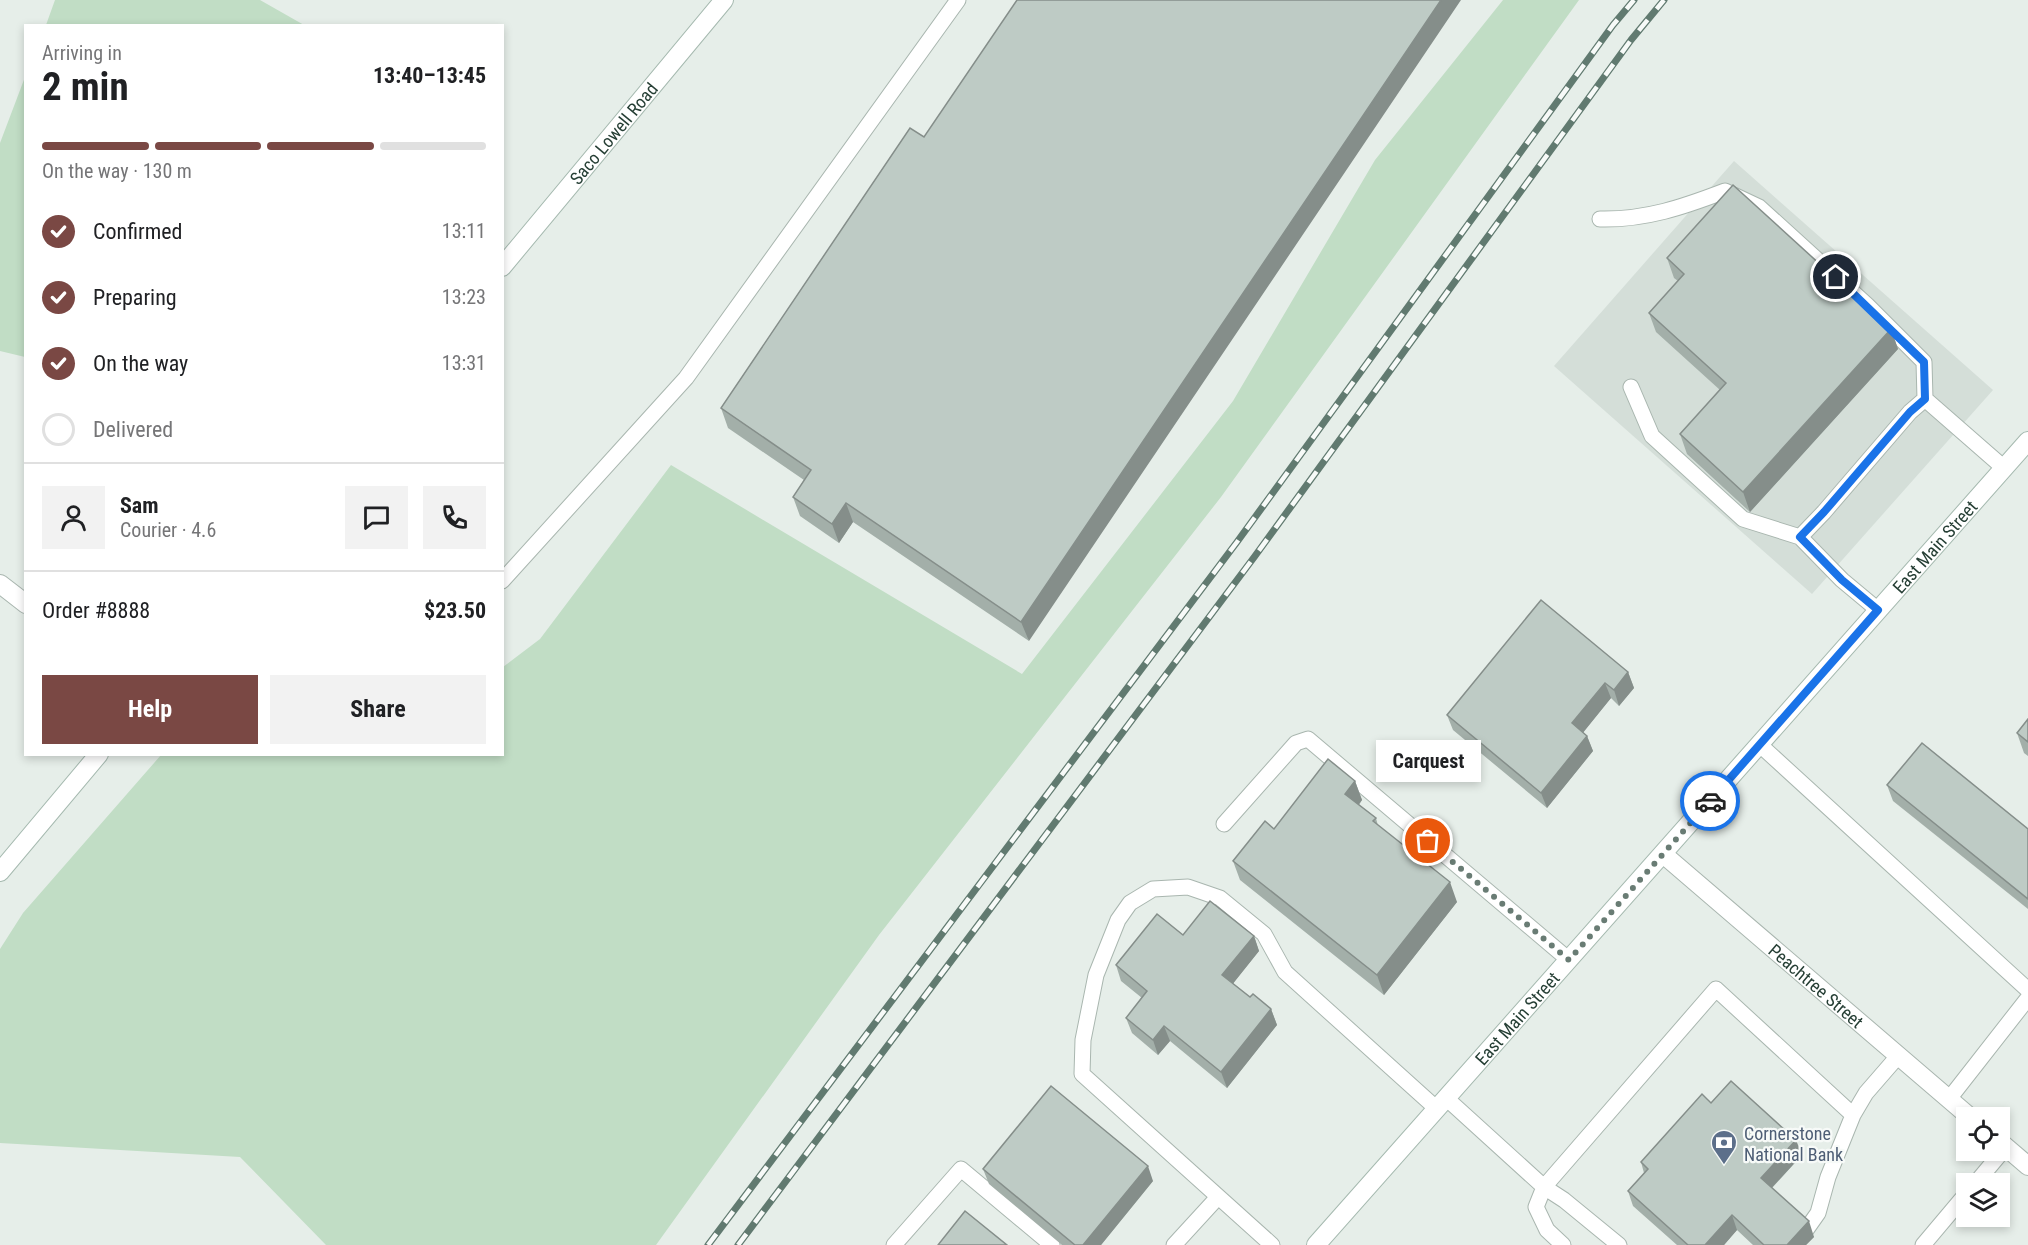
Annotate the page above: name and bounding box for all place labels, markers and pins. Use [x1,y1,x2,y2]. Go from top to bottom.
pin [1810,251,1861,302]
callout: Carquest [1376,739,1480,781]
pin [1402,815,1453,866]
place label: Cornerstone National Bank [1744,1123,1843,1165]
bank icon: Cornerstone National Bank [1709,1128,1739,1166]

